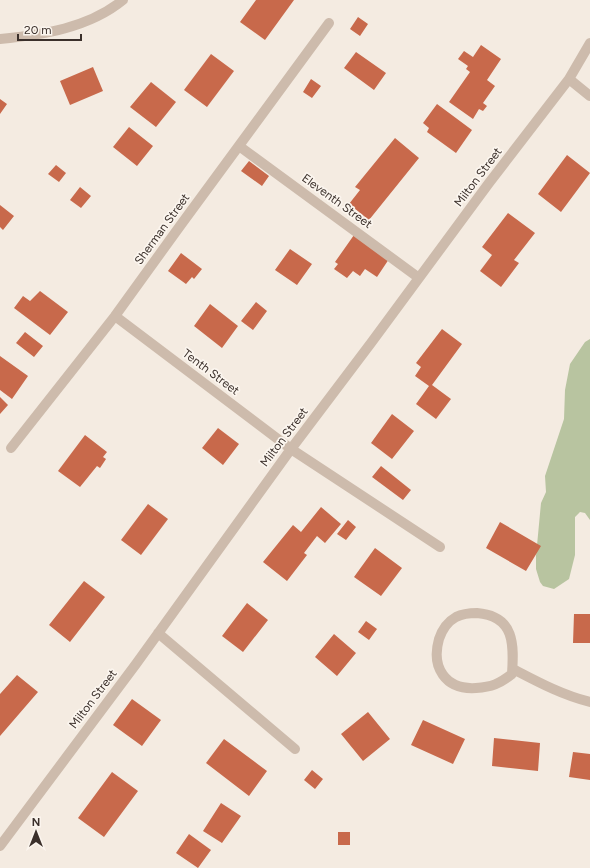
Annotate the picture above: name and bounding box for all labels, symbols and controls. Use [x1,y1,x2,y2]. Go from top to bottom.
scale bar [18,16,81,42]
text: 20 m [24,23,52,37]
street label: Milton Street [451,144,505,209]
street label: Eleventh Street [299,171,375,231]
street label: Sherman Street [132,190,193,267]
street label: Tenth Street [180,346,242,398]
street label: Milton Street [257,404,311,469]
street label: Milton Street [66,666,120,731]
north arrow [16,812,56,852]
text: N [32,816,40,829]

